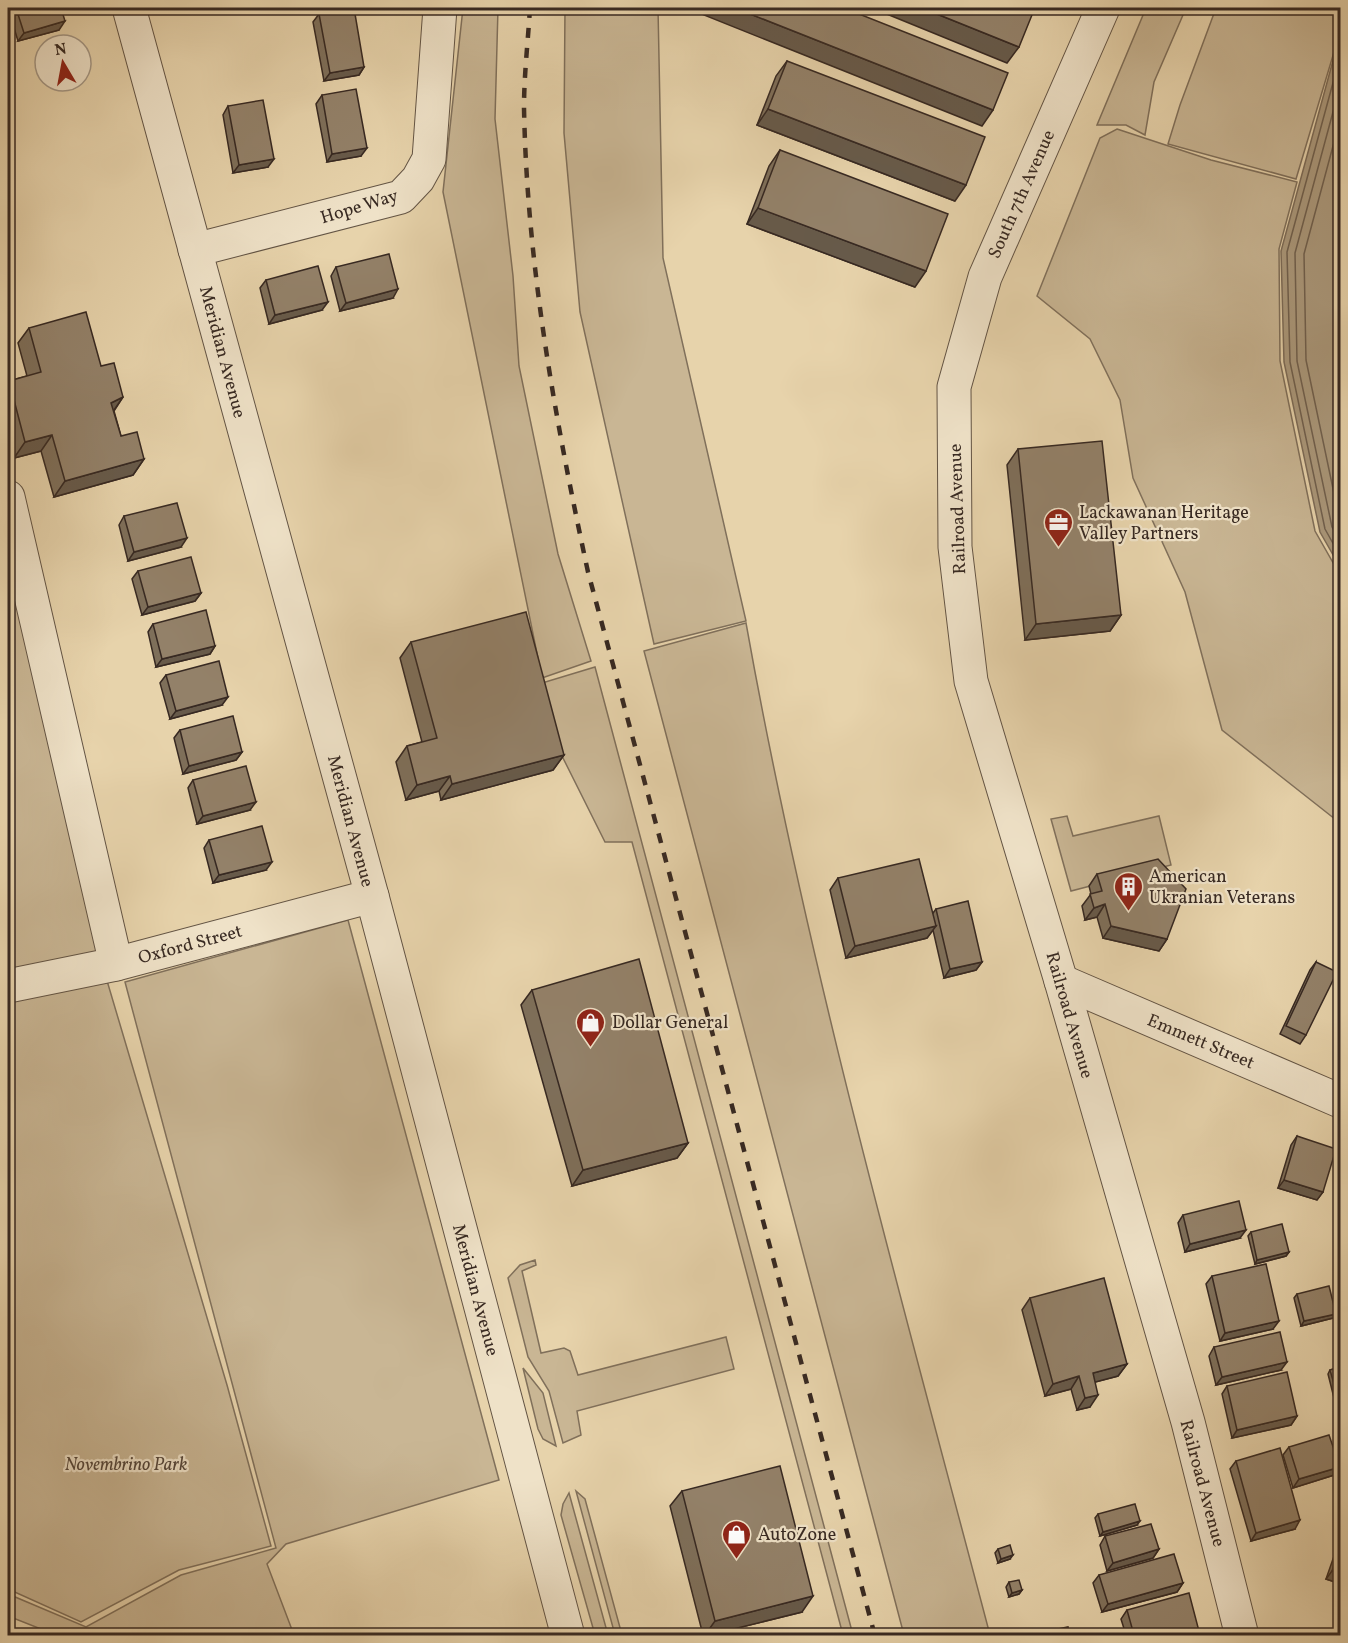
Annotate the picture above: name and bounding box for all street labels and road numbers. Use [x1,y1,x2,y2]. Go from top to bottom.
street label: South 7th Avenue [983,126,1062,263]
street label: Hope Way [318,184,402,231]
street label: Meridian Avenue [192,284,251,421]
street label: Railroad Avenue [944,443,973,575]
street label: Meridian Avenue [320,753,379,890]
street label: Oxford Street [136,920,245,971]
street label: Railroad Avenue [1039,949,1099,1082]
street label: Emmett Street [1143,1009,1258,1076]
street label: Meridian Avenue [445,1222,504,1359]
street label: Railroad Avenue [1173,1417,1231,1550]

